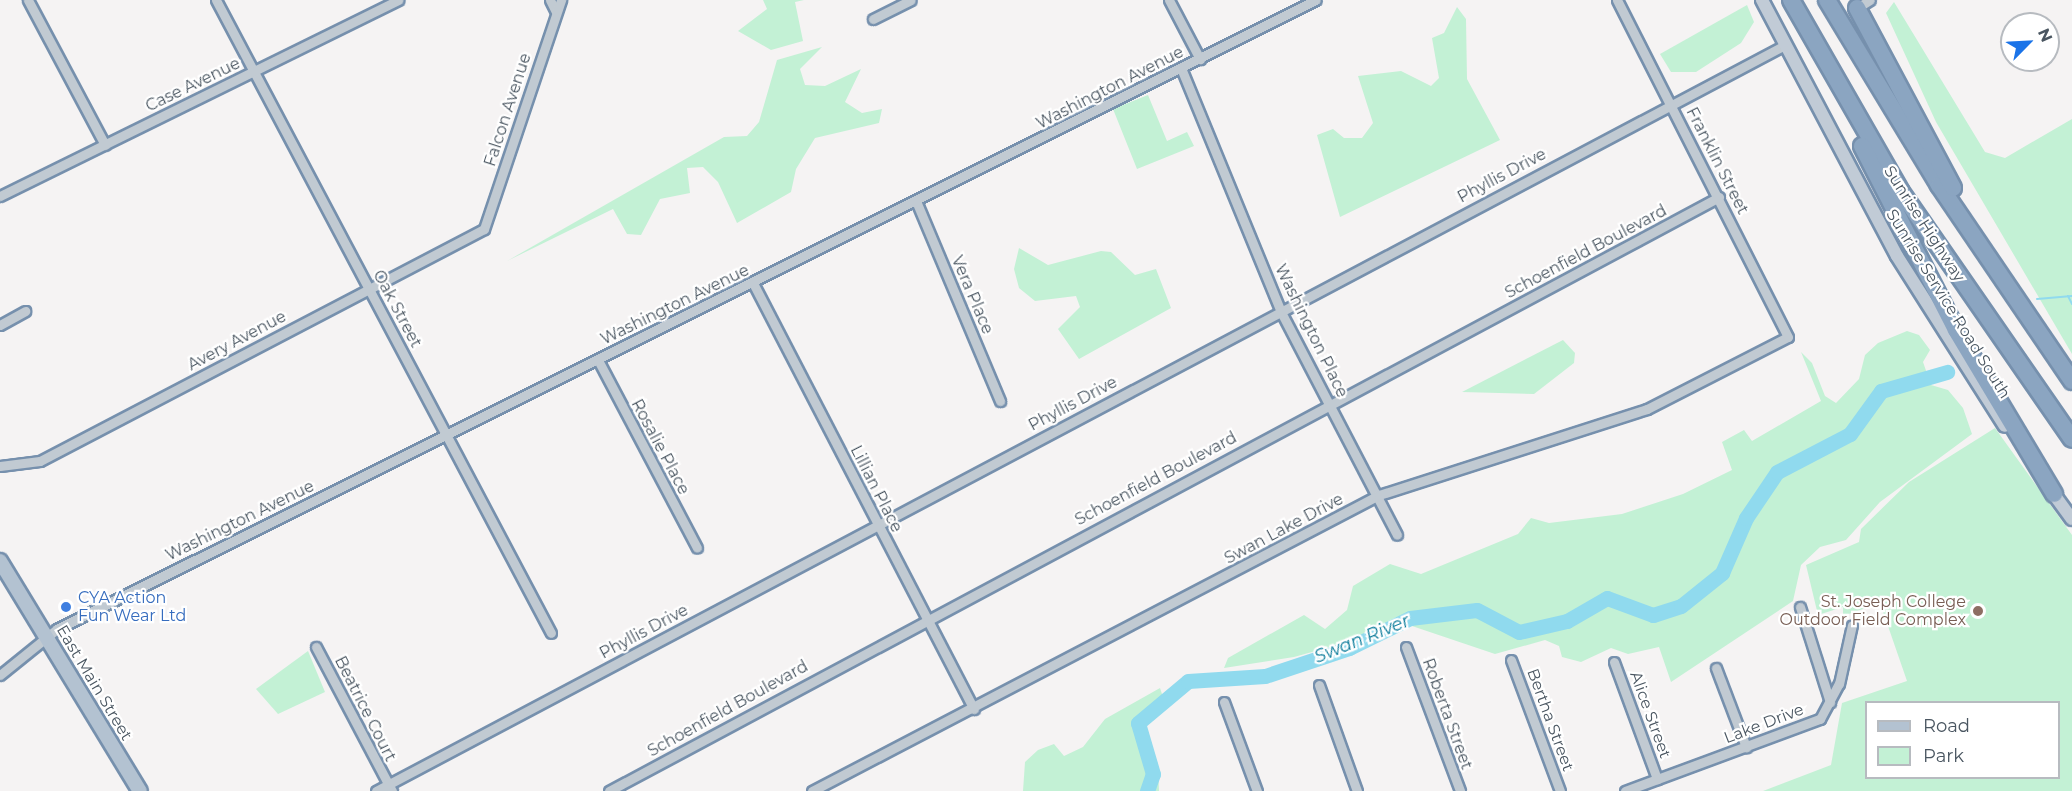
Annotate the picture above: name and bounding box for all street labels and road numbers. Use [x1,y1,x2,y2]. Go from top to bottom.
street label: Washington Avenue [1033,43,1187,133]
street label: Falcon Avenue [481,51,535,169]
street label: Case Avenue [143,54,243,116]
street label: Franklin Street [1682,104,1752,218]
street label: Phyllis Drive [1454,145,1550,207]
street label: Sunrise Highway [1879,163,1969,285]
street label: Schoenfield Boulevard [1502,201,1670,303]
street label: Sunrise Service Road South [1882,206,2014,402]
street label: Vera Place [947,253,997,337]
street label: Washington Avenue [598,261,752,349]
street label: Washington Place [1270,261,1352,401]
street label: Oak Street [369,267,425,351]
street label: Avery Avenue [185,307,289,375]
street label: Phyllis Drive [1025,373,1121,435]
street label: Rosalie Place [627,396,693,498]
street label: Schoenfield Boulevard [1072,428,1240,530]
street label: Lillian Place [846,442,906,536]
street label: Washington Avenue [163,477,317,565]
street label: Swan Lake Drive [1221,490,1347,568]
street label: Phyllis Drive [596,601,692,663]
street label: East Main Street [52,622,136,744]
street label: Beatrice Court [330,653,400,765]
street label: Roberta Street [1418,656,1476,772]
street label: Schoenfield Boulevard [644,657,812,761]
street label: Bertha Street [1523,666,1577,774]
street label: Alice Street [1625,669,1675,761]
street label: Lake Drive [1721,700,1807,748]

